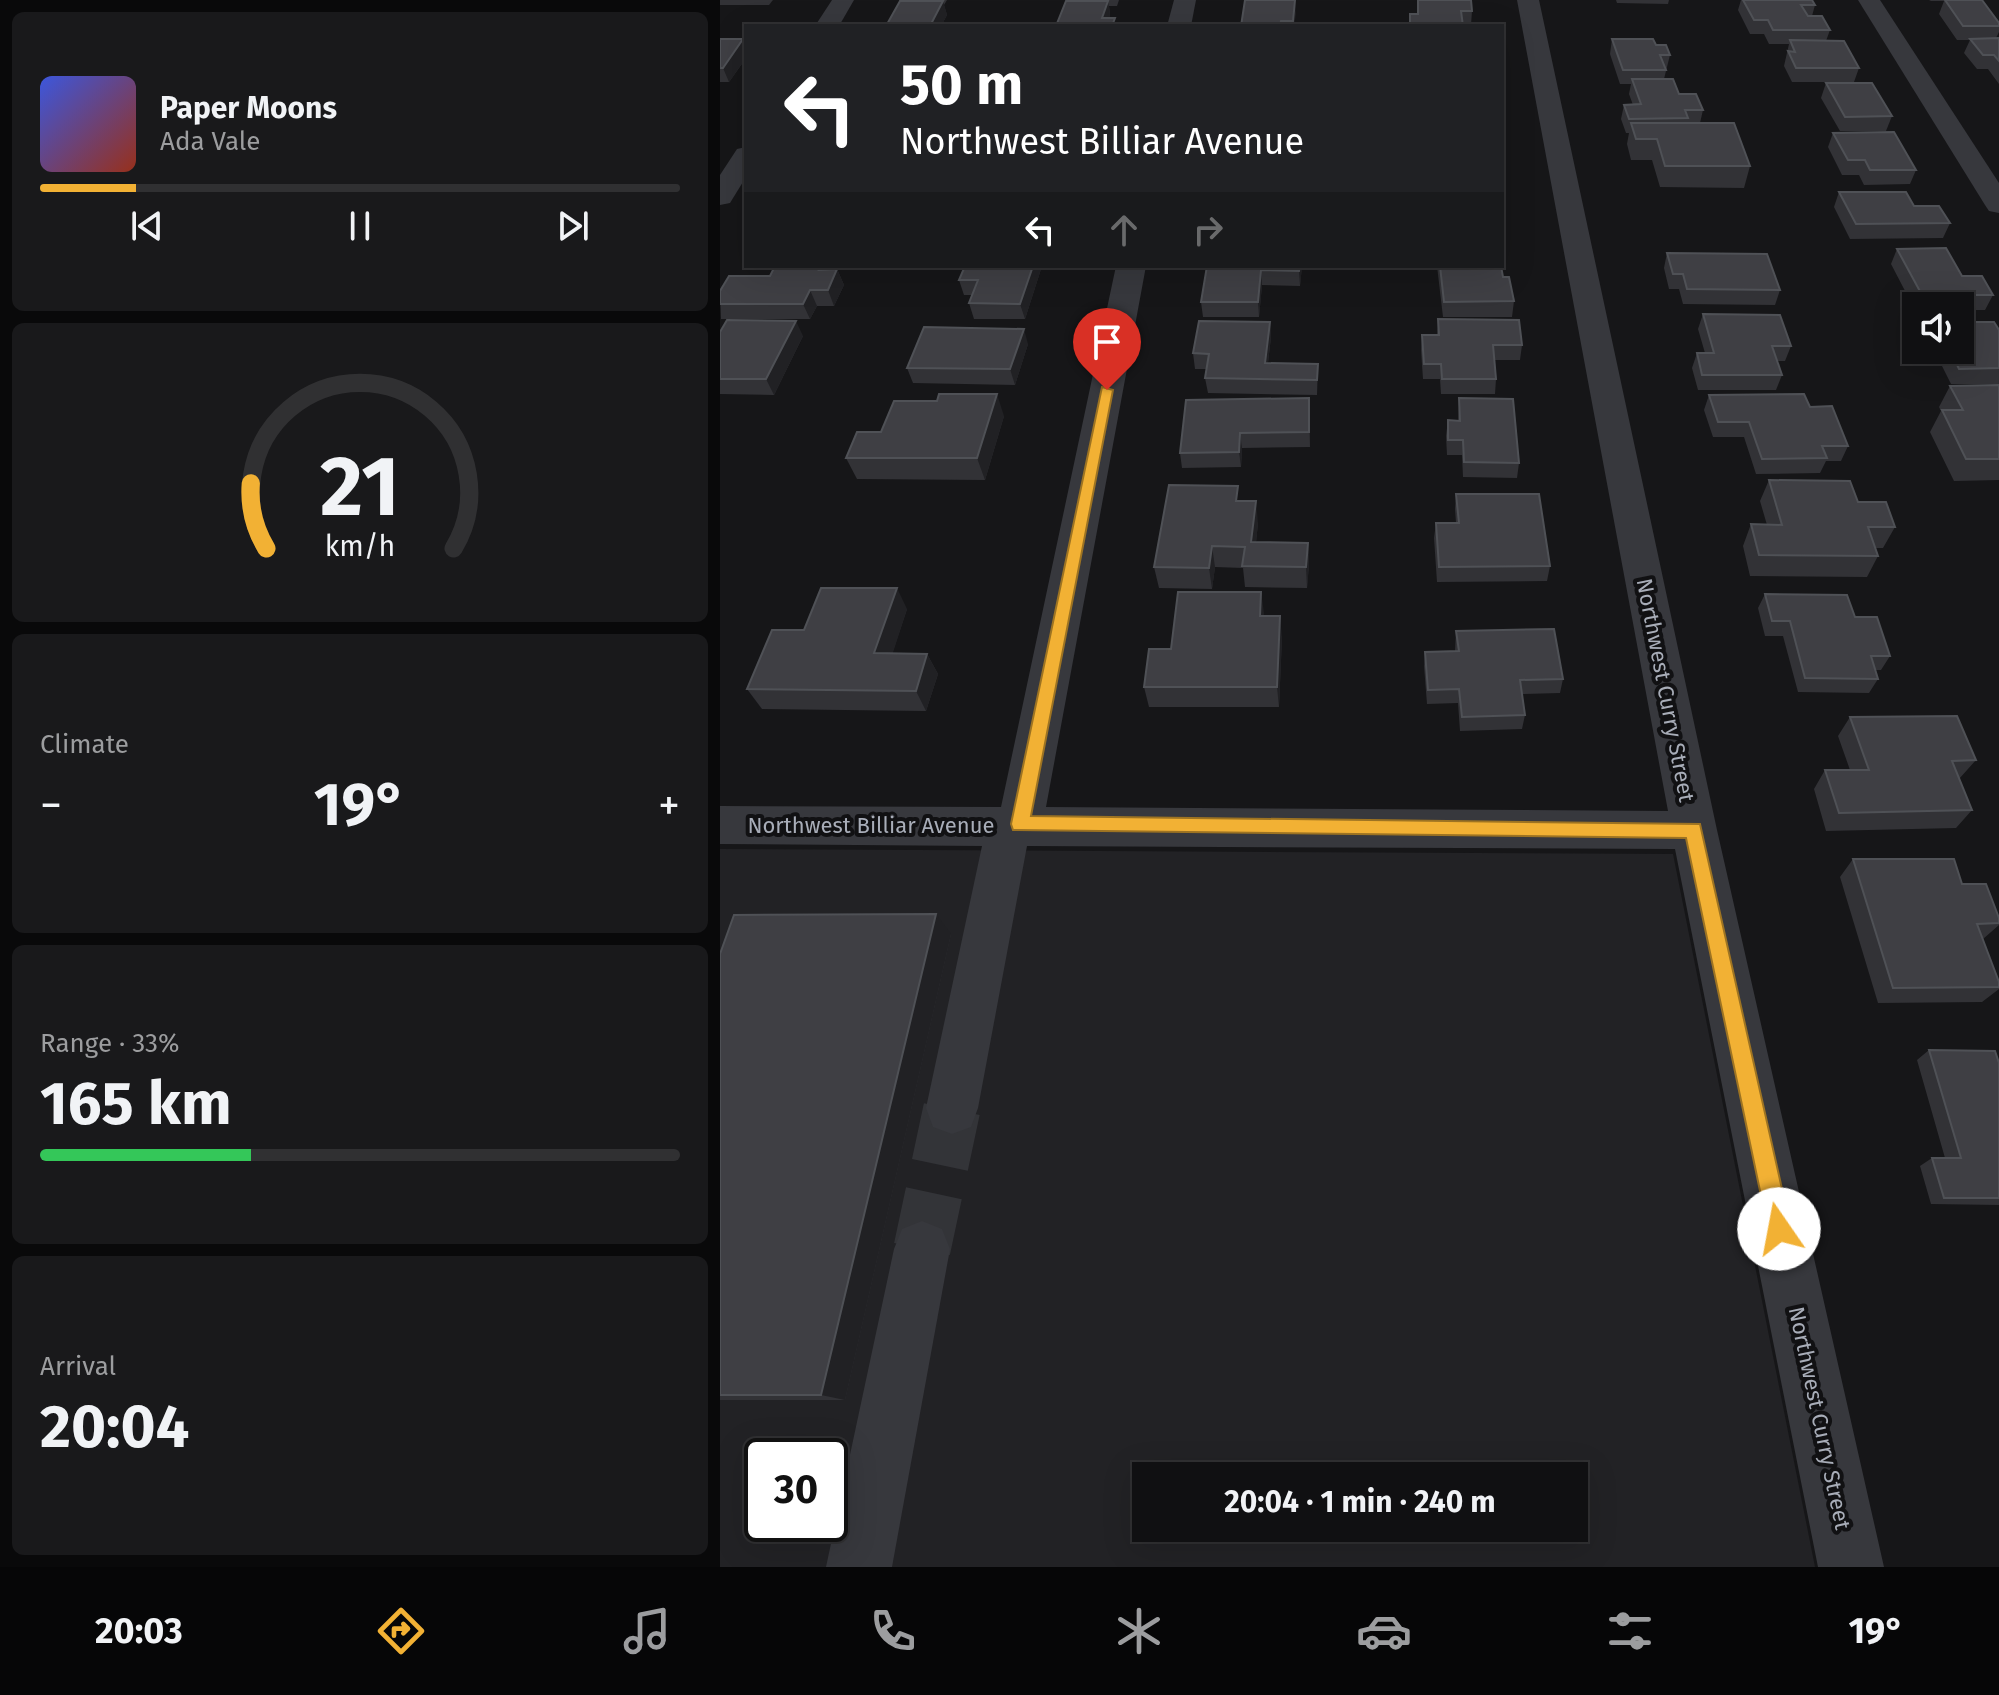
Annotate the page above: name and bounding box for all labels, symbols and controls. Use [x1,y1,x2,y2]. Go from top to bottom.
text: 50 m [900,52,1023,119]
icon: left [768,56,872,160]
text: Paper Moons [160,90,337,126]
text: Northwest Billiar Avenue [900,120,1304,164]
text: Ada Vale [160,126,260,157]
icon: previous [125,204,169,248]
icon: pause [338,204,382,248]
icon: next [551,204,595,248]
icon: left [1018,208,1062,252]
icon: ahead [1102,208,1146,252]
icon: right [1186,208,1230,252]
map controls [1902,292,1974,364]
button: sound [1902,292,1974,364]
pin [1073,308,1141,390]
icon: arrive [1085,320,1129,364]
text: 21 [320,436,400,536]
text: km/h [325,529,395,564]
street label: Northwest Curry Street [1631,576,1700,804]
text: Climate [40,729,129,760]
text: 19° [314,769,406,841]
text: − [40,779,62,832]
text: + [658,779,680,832]
street label: Northwest Billiar Avenue [748,812,995,839]
text: Range · 33% [40,1028,180,1059]
text: 165 km [40,1068,232,1140]
position arrow [1737,1187,1821,1271]
street label: Northwest Curry Street [1783,1304,1856,1532]
text: Arrival [40,1351,116,1382]
text: 20:04 [40,1391,190,1463]
speed limit sign: 30 [744,1438,848,1542]
text: 20:04 · 1 min · 240 m [1224,1484,1496,1520]
icon: directions [373,1603,429,1659]
icon: music [619,1603,675,1659]
icon: phone [865,1603,921,1659]
icon: climate [1111,1603,1167,1659]
icon: car [1356,1603,1412,1659]
icon: filters [1602,1603,1658,1659]
text: 20:03 [95,1609,183,1653]
text: 19° [1848,1609,1904,1653]

